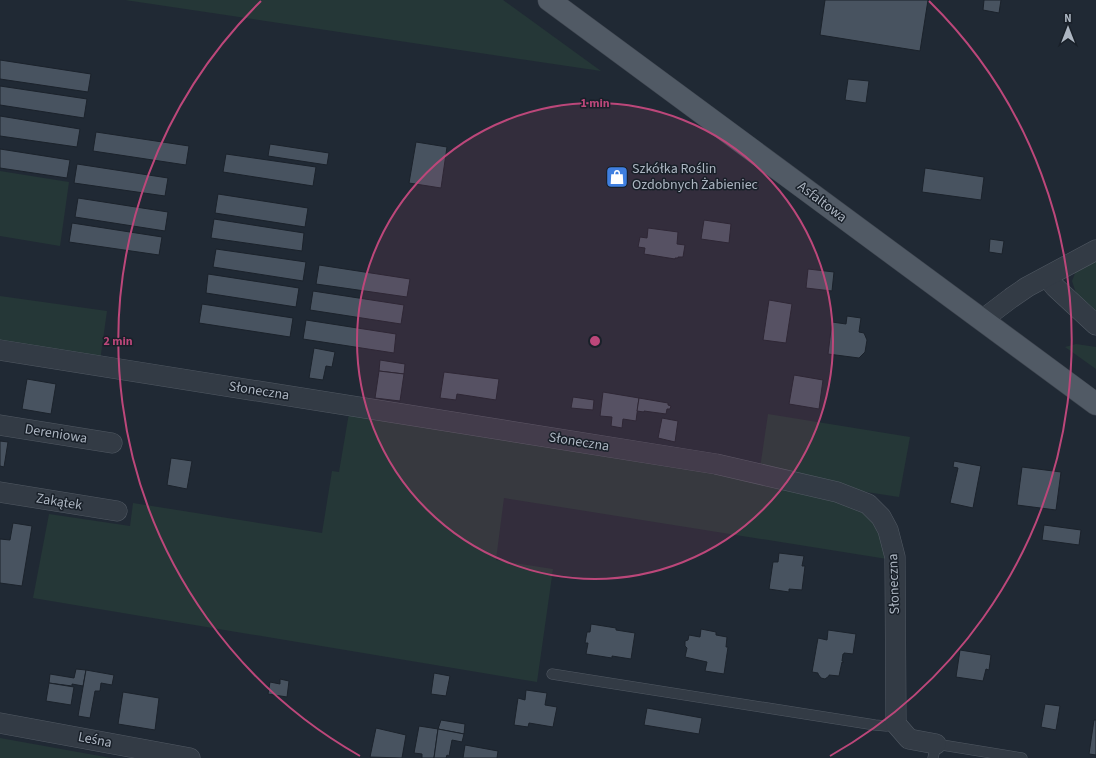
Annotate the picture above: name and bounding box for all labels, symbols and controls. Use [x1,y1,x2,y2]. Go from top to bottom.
north arrow [1048,8,1088,48]
text: N [1064,11,1072,26]
text: 1 min [580,95,610,112]
place label: Szkółka Roślin Ozdobnych Żabieniec [632,159,759,195]
shop icon: Szkółka Roślin Ozdobnych Żabieniec [604,164,630,190]
street label: Asfaltowa [793,177,851,227]
text: 2 min [103,333,133,350]
centre of rings [588,334,602,348]
street label: Słoneczna [227,376,291,406]
street label: Dereniowa [23,419,89,449]
street label: Słoneczna [547,427,611,457]
street label: Zakątek [34,488,84,516]
street label: Słoneczna [883,553,905,615]
street label: Leśna [76,727,114,753]

